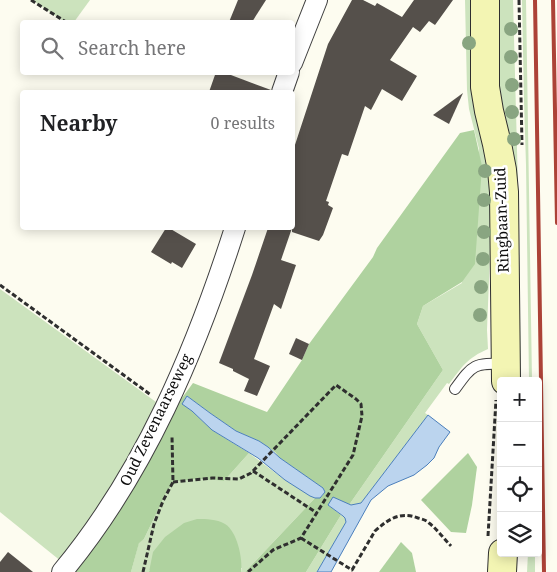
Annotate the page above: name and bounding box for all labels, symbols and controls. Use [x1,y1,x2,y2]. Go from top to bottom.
search box [20,20,295,75]
icon: search [38,34,66,62]
text: Search here [78,35,186,61]
text: Nearby [40,109,118,137]
text: 0 results [211,112,275,134]
street label: Ringbaan-Zuid [489,167,513,273]
street label: Oud Zevenaarseweg [114,350,196,489]
map controls [497,377,542,557]
button: + [497,377,542,422]
button: − [497,422,542,467]
button: locate [497,467,542,512]
button: layers [497,512,542,557]

